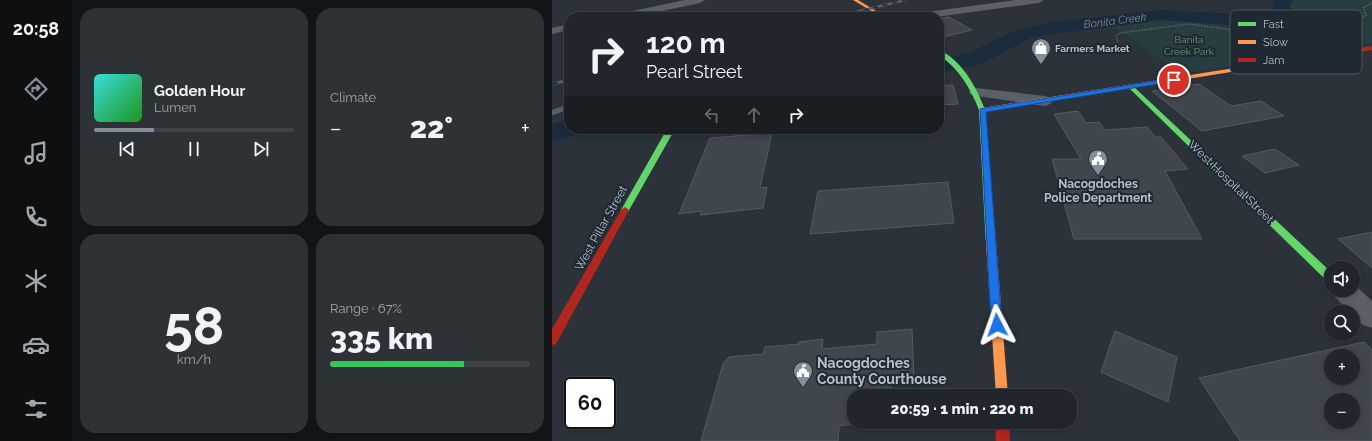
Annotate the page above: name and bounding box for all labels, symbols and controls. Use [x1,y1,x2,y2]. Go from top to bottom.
legend [1230,10,1362,74]
water label: Bonita Creek [1083,11,1147,31]
text: 20:58 [13,18,59,39]
text: Fast [1263,18,1284,31]
text: 120 m [646,27,726,60]
icon: right [580,28,632,80]
park label: Banita Creek Park [1164,34,1215,57]
text: Slow [1263,36,1288,49]
shop icon: Farmers Market [1030,37,1052,65]
place label: Farmers Market [1055,43,1130,54]
text: Jam [1263,54,1284,67]
text: Pearl Street [646,61,743,82]
pin [1157,63,1191,97]
icon: arrive [1163,69,1185,91]
icon: directions [22,75,50,103]
text: Golden Hour [154,82,245,100]
text: Climate [330,90,376,105]
text: Lumen [154,100,196,115]
icon: left [701,104,723,126]
icon: ahead [743,104,765,126]
icon: right [785,104,807,126]
text: 22° [410,110,453,145]
text: − [330,115,342,141]
text: + [521,115,530,141]
icon: previous [116,138,138,160]
icon: pause [183,138,205,160]
icon: next [250,138,272,160]
street label: West Hospital Street [1185,138,1277,226]
icon: music [22,139,50,167]
public building icon: Nacogdoches Police Department [1087,148,1109,176]
place label: Nacogdoches Police Department [1044,177,1152,205]
street label: West Pillar Street [572,183,630,273]
icon: phone [22,203,50,231]
map controls [1324,261,1360,429]
button: sound [1324,261,1360,297]
icon: climate [22,267,50,295]
text: 58 [164,295,224,356]
text: Range · 67% [330,301,402,316]
position arrow [976,304,1018,346]
button: search [1324,305,1360,341]
text: 335 km [330,321,433,356]
icon: car [22,331,50,359]
button: + [1324,349,1360,385]
text: km/h [177,352,211,367]
place label: Nacogdoches County Courthouse [817,355,947,387]
public building icon: Nacogdoches County Courthouse [792,360,814,388]
speed limit sign: 60 [564,377,616,429]
button: − [1324,393,1360,429]
icon: filters [22,395,50,423]
text: 20:59 · 1 min · 220 m [890,400,1034,418]

